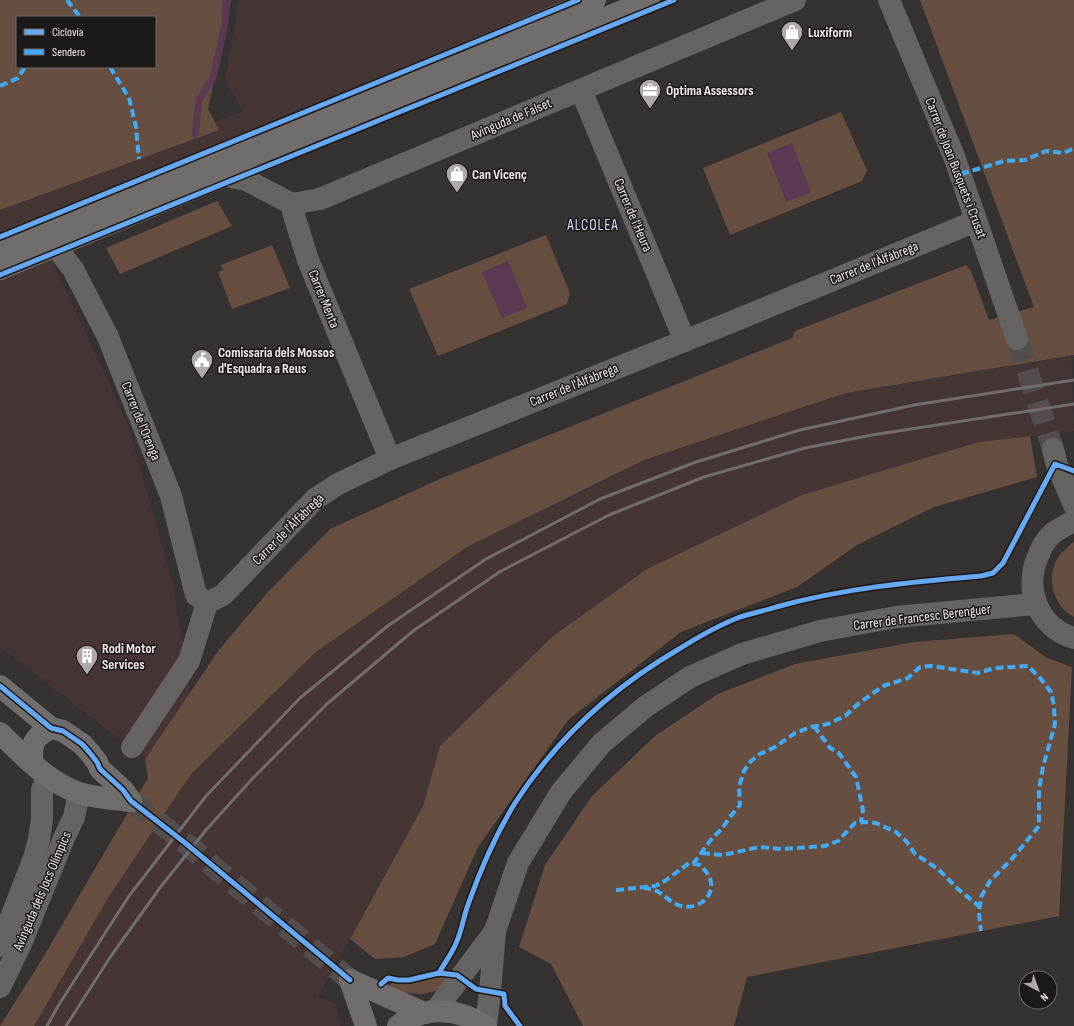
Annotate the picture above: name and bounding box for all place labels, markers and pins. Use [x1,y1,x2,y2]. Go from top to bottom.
shop icon: Luxiform [779,19,805,52]
place label: Luxiform [808,24,852,41]
office icon: Óptima Assessors [637,77,663,110]
place label: Óptima Assessors [666,82,754,99]
shop icon: Can Vicenç [444,161,470,194]
place label: Can Vicenç [472,166,527,183]
place label: Comissaria dels Mossos d'Esquadra a Reus [218,344,334,377]
public building icon: Comissaria dels Mossos d'Esquadra a Reus [189,347,215,380]
place label: Rodi Motor Services [102,640,157,673]
building icon: Rodi Motor Services [74,643,100,676]

